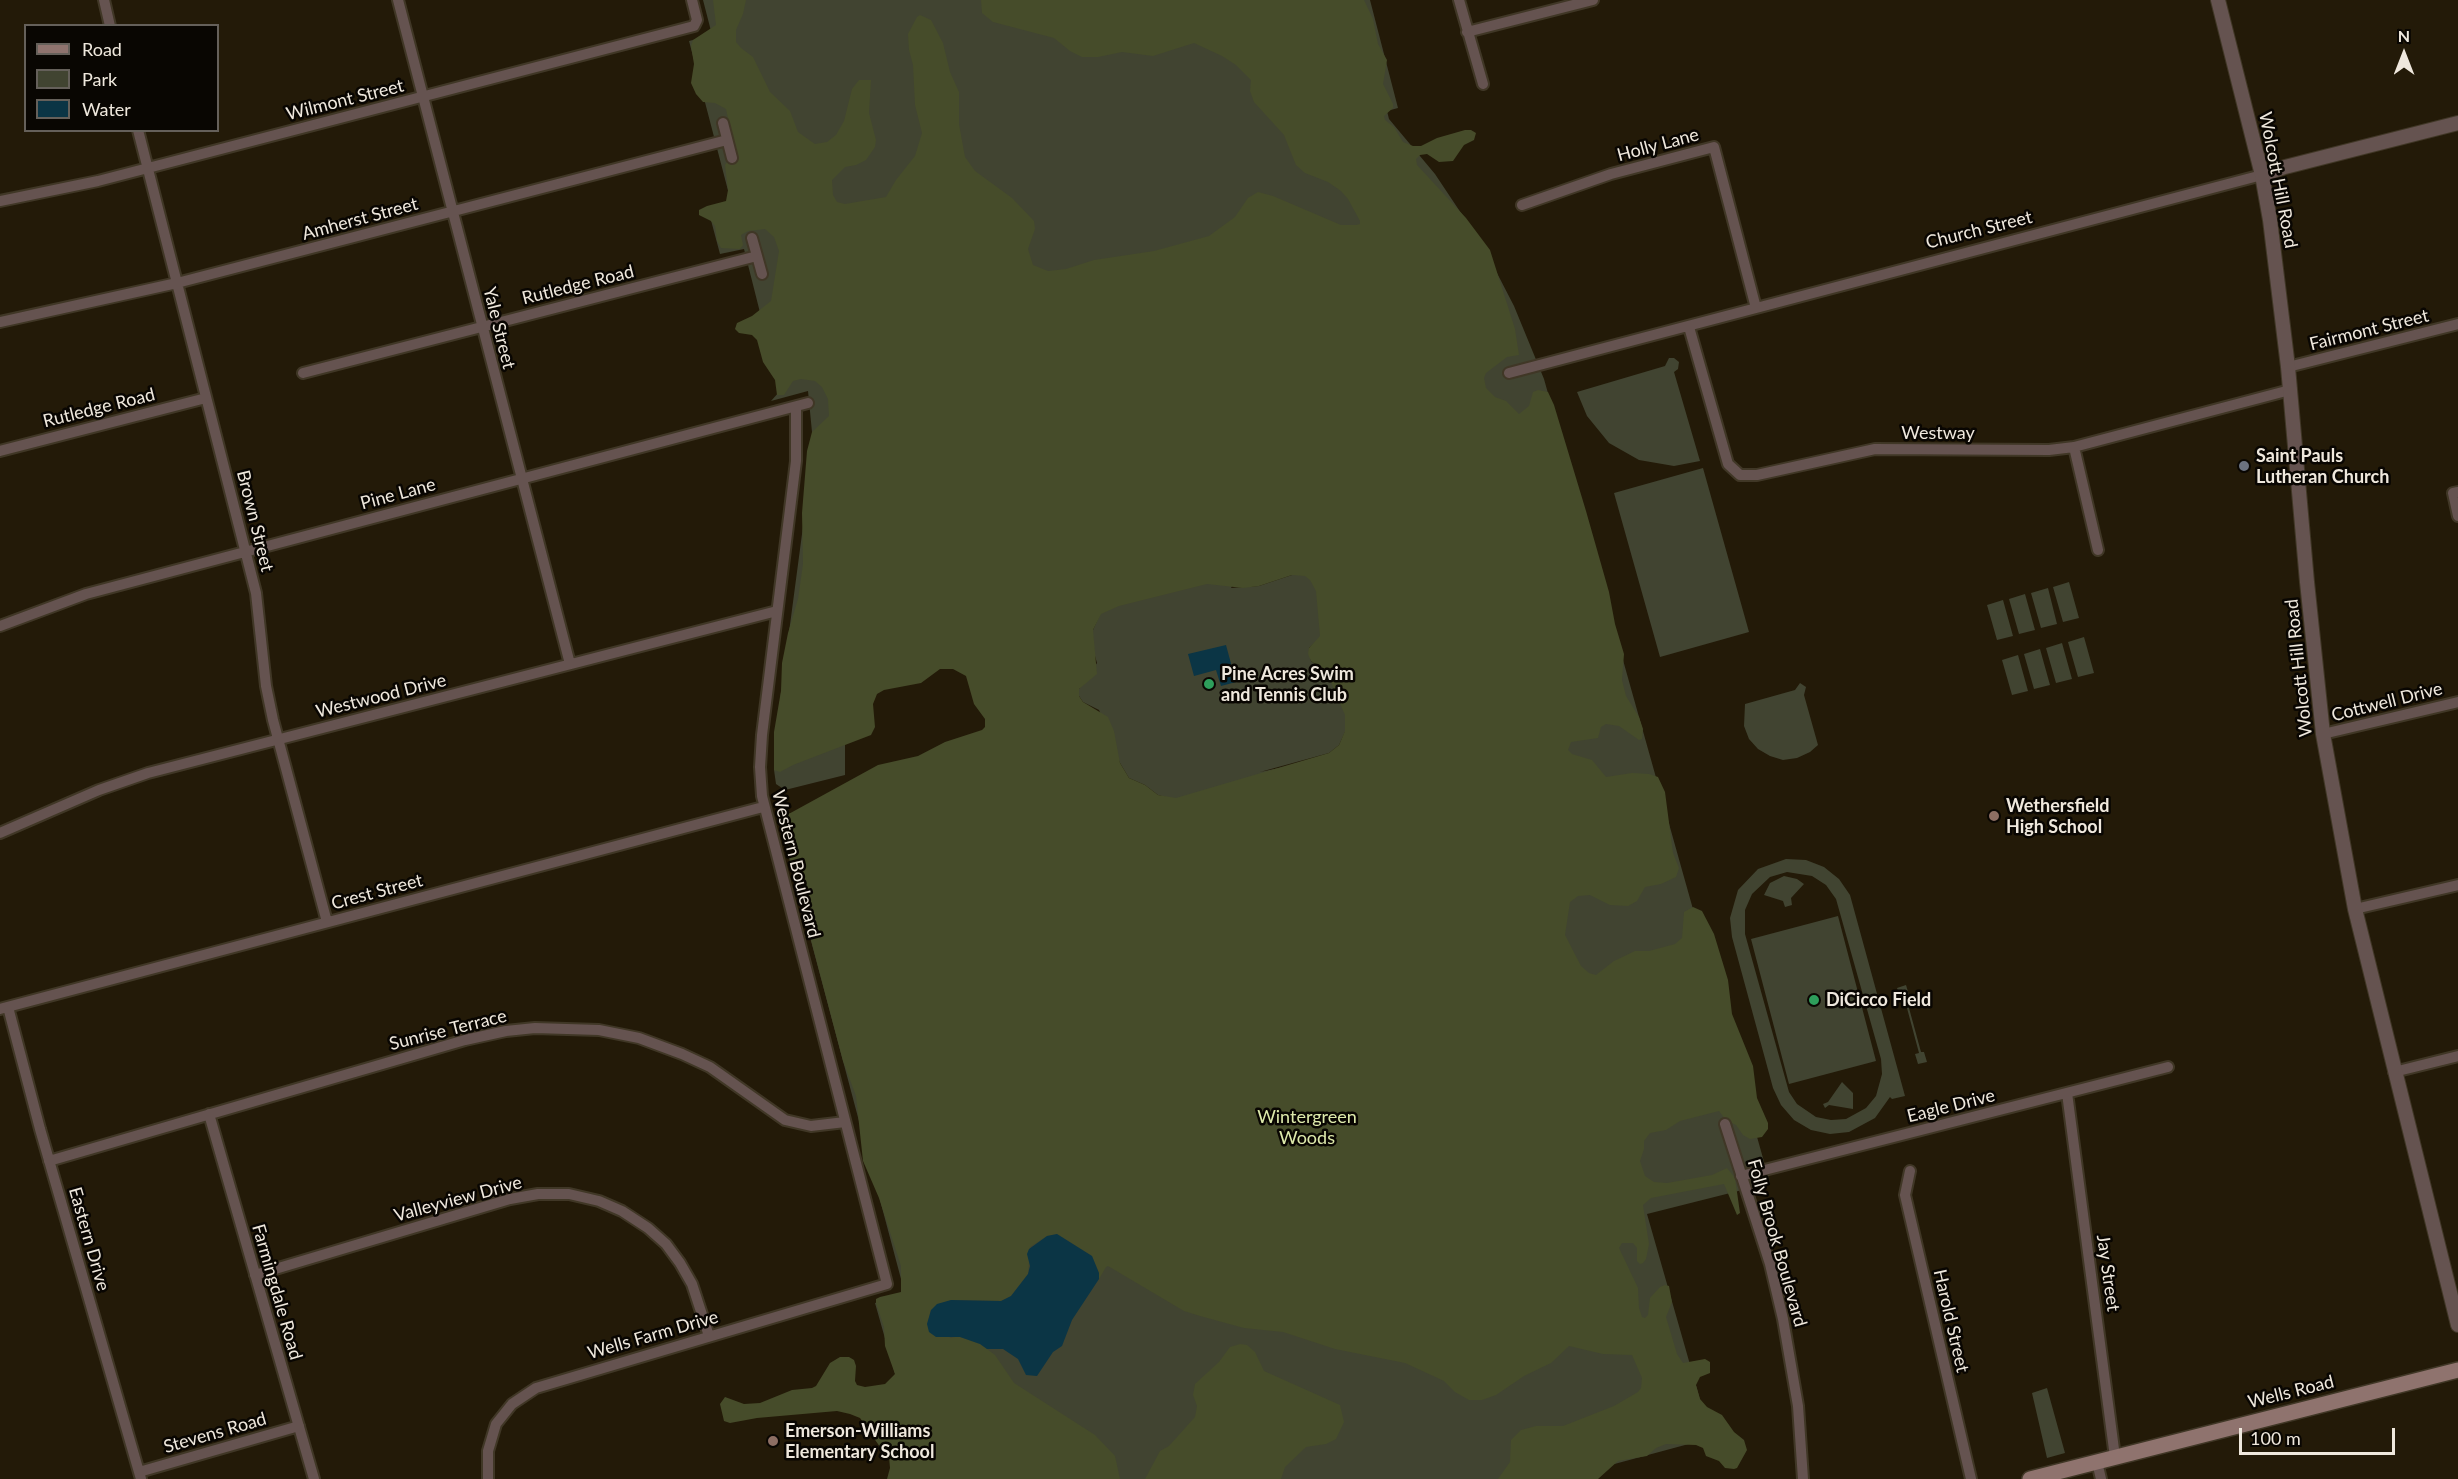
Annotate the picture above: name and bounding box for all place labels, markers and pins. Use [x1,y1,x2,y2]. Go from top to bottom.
place label: Saint Pauls Lutheran Church [2256,445,2389,488]
marker: Saint Pauls Lutheran Church [2237,459,2251,473]
place label: Pine Acres Swim and Tennis Club [1221,663,1354,706]
marker: Pine Acres Swim and Tennis Club [1202,677,1216,691]
place label: Wethersfield High School [2006,795,2110,838]
marker: Wethersfield High School [1987,809,2001,823]
place label: DiCicco Field [1826,989,1931,1011]
marker: DiCicco Field [1807,993,1821,1007]
place label: Emerson-Williams Elementary School [785,1420,934,1462]
marker: Emerson-Williams Elementary School [766,1434,780,1448]

